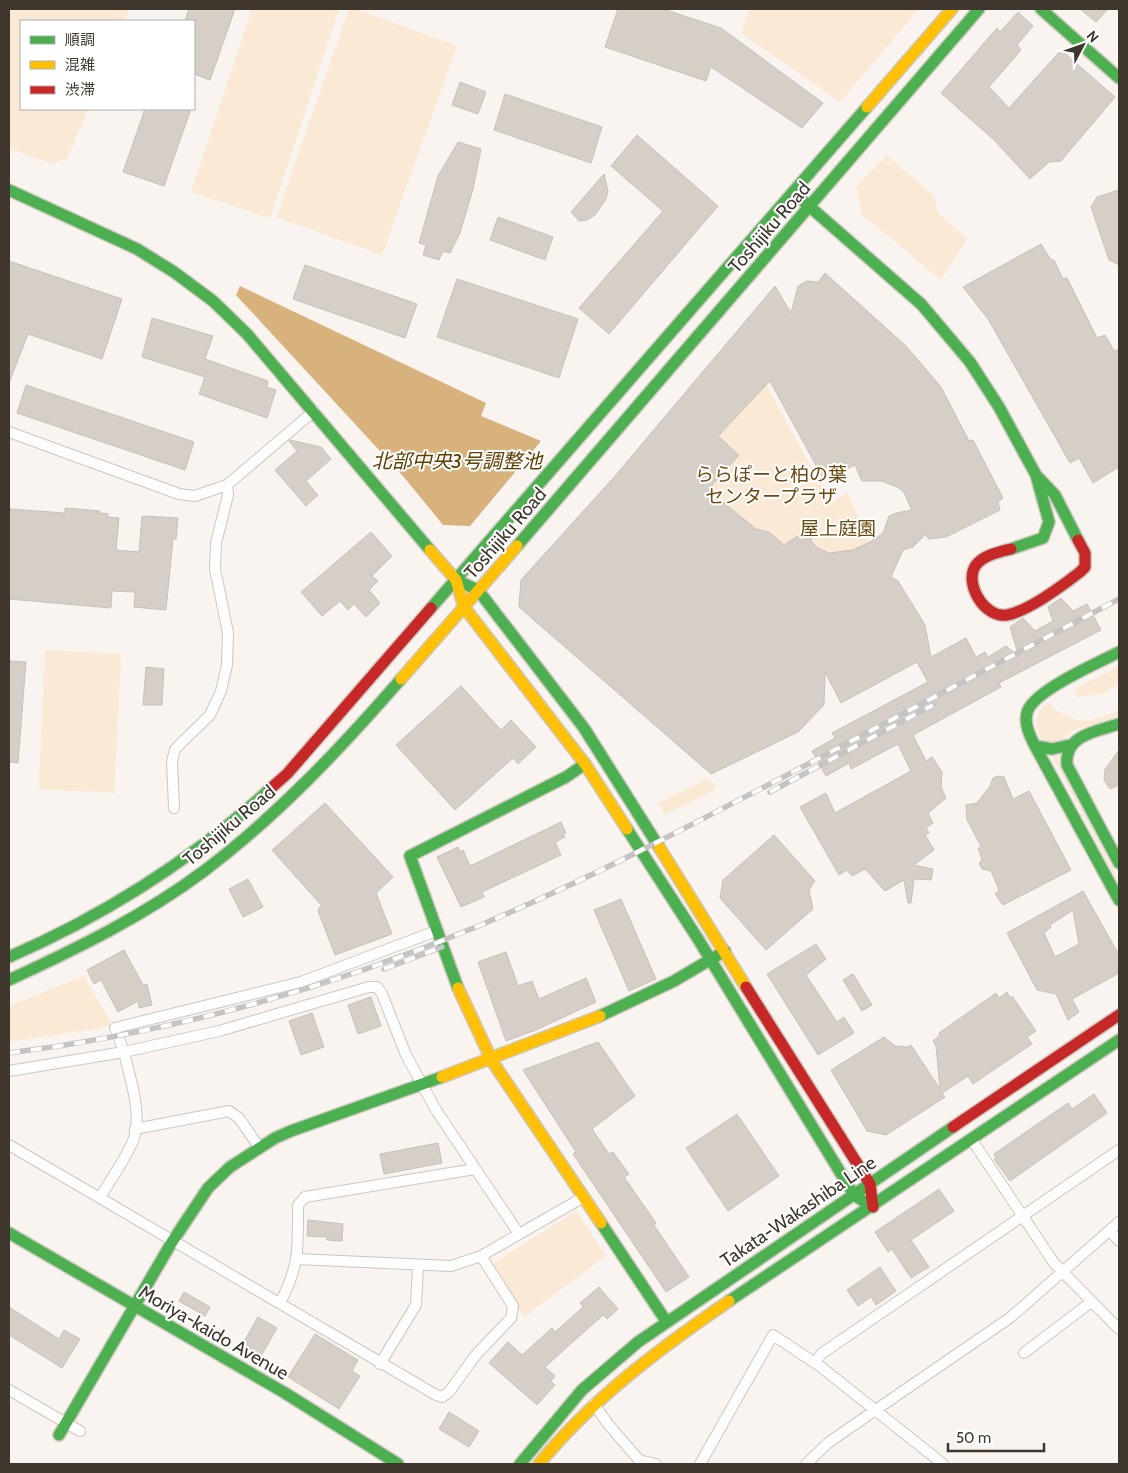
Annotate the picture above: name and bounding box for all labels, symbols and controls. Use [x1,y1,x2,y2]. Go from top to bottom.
legend [20,20,195,110]
north arrow [1058,20,1108,70]
text: N [1083,27,1103,46]
text: 順調 [65,31,95,49]
text: 混雑 [65,56,95,74]
text: 渋滞 [65,81,95,99]
street label: Toshijiku Road [724,177,815,278]
water label: 北部中央3号調整池 [372,449,544,473]
park label: ららぽーと柏の葉 センタープラザ [695,463,847,508]
street label: Toshijiku Road [460,483,551,584]
park label: 屋上庭園 [800,517,876,540]
street label: Toshijiku Road [179,780,280,871]
street label: Takata-Wakashiba Line [716,1151,881,1272]
street label: Moriya-kaido Avenue [135,1280,293,1385]
scale bar [948,1420,1044,1452]
text: 50 m [956,1429,991,1447]

